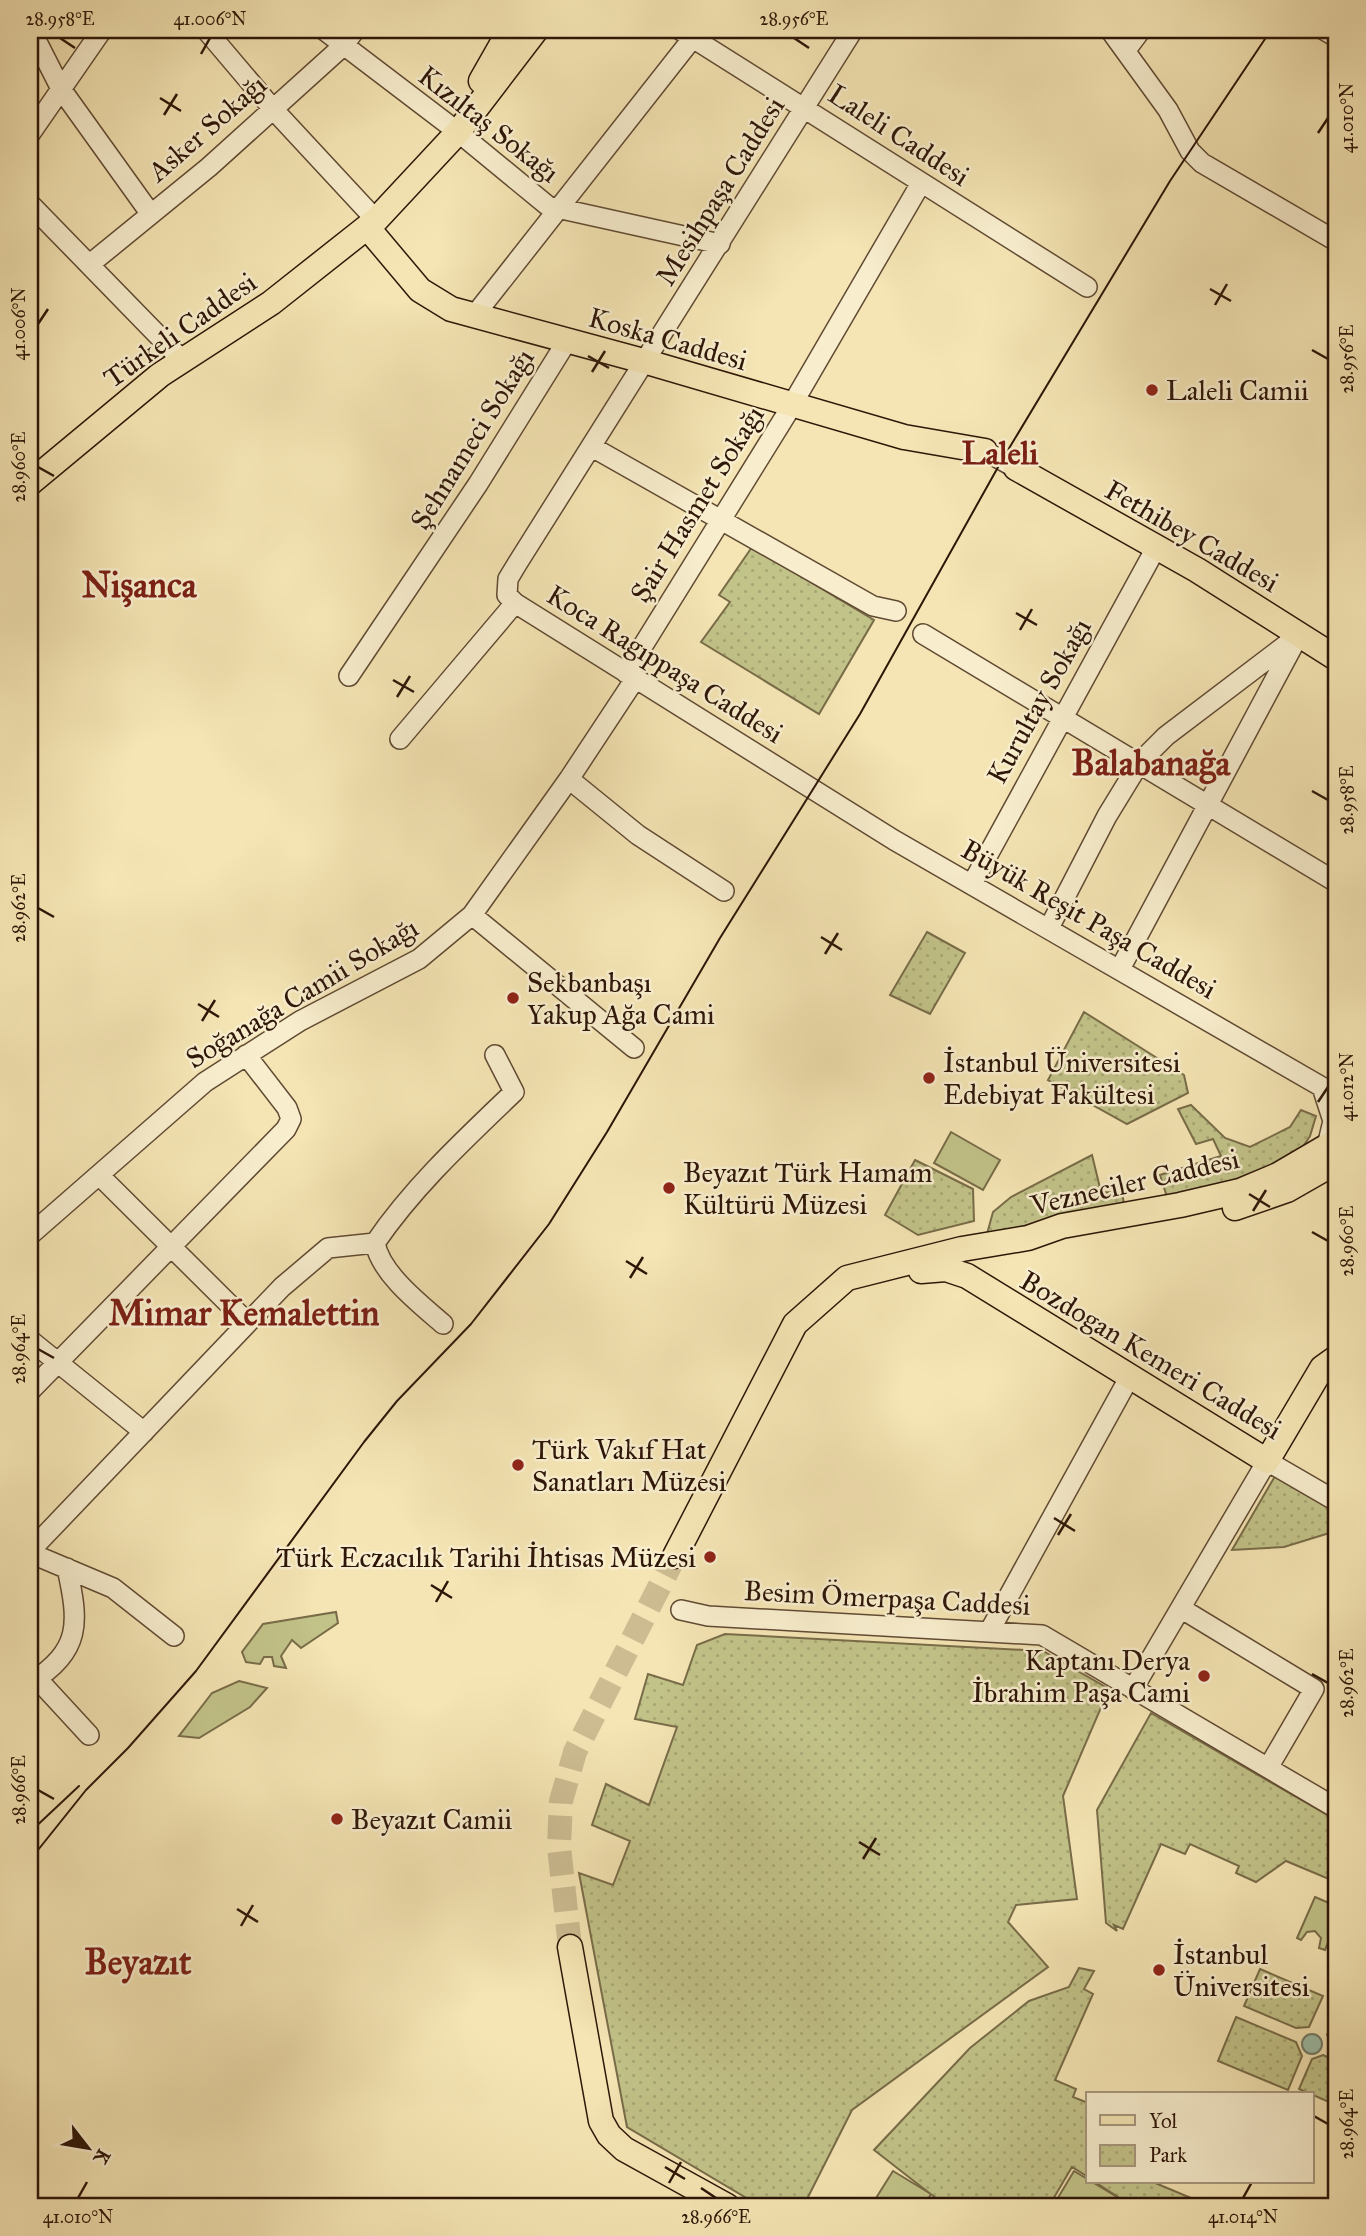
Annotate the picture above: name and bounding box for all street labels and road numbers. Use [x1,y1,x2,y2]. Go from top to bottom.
street label: Kızıltaş Sokağı [411,58,567,190]
street label: Asker Sokağı [140,67,274,190]
street label: Laleli Caddesi [822,76,977,194]
street label: Mesihpaşa Caddesi [648,90,792,292]
street label: Türkeli Caddesi [97,264,263,396]
street label: Koska Caddesi [585,300,752,378]
street label: Şehnameci Sokağı [402,342,542,536]
street label: Şair Hasmet Sokağı [622,399,772,609]
street label: Fethibey Caddesi [1099,472,1286,600]
street label: Koca Ragıppaşa Caddesi [540,577,790,751]
street label: Kurultay Sokağı [979,612,1099,790]
street label: Büyük Reşit Paşa Caddesi [955,832,1223,1007]
street label: Soğanağa Camii Sokağı [179,910,425,1076]
street label: Vezneciler Caddesi [1026,1141,1243,1223]
street label: Bozdogan Kemeri Caddesi [1014,1263,1289,1447]
street label: Besim Ömerpaşa Caddesi [743,1573,1032,1623]

